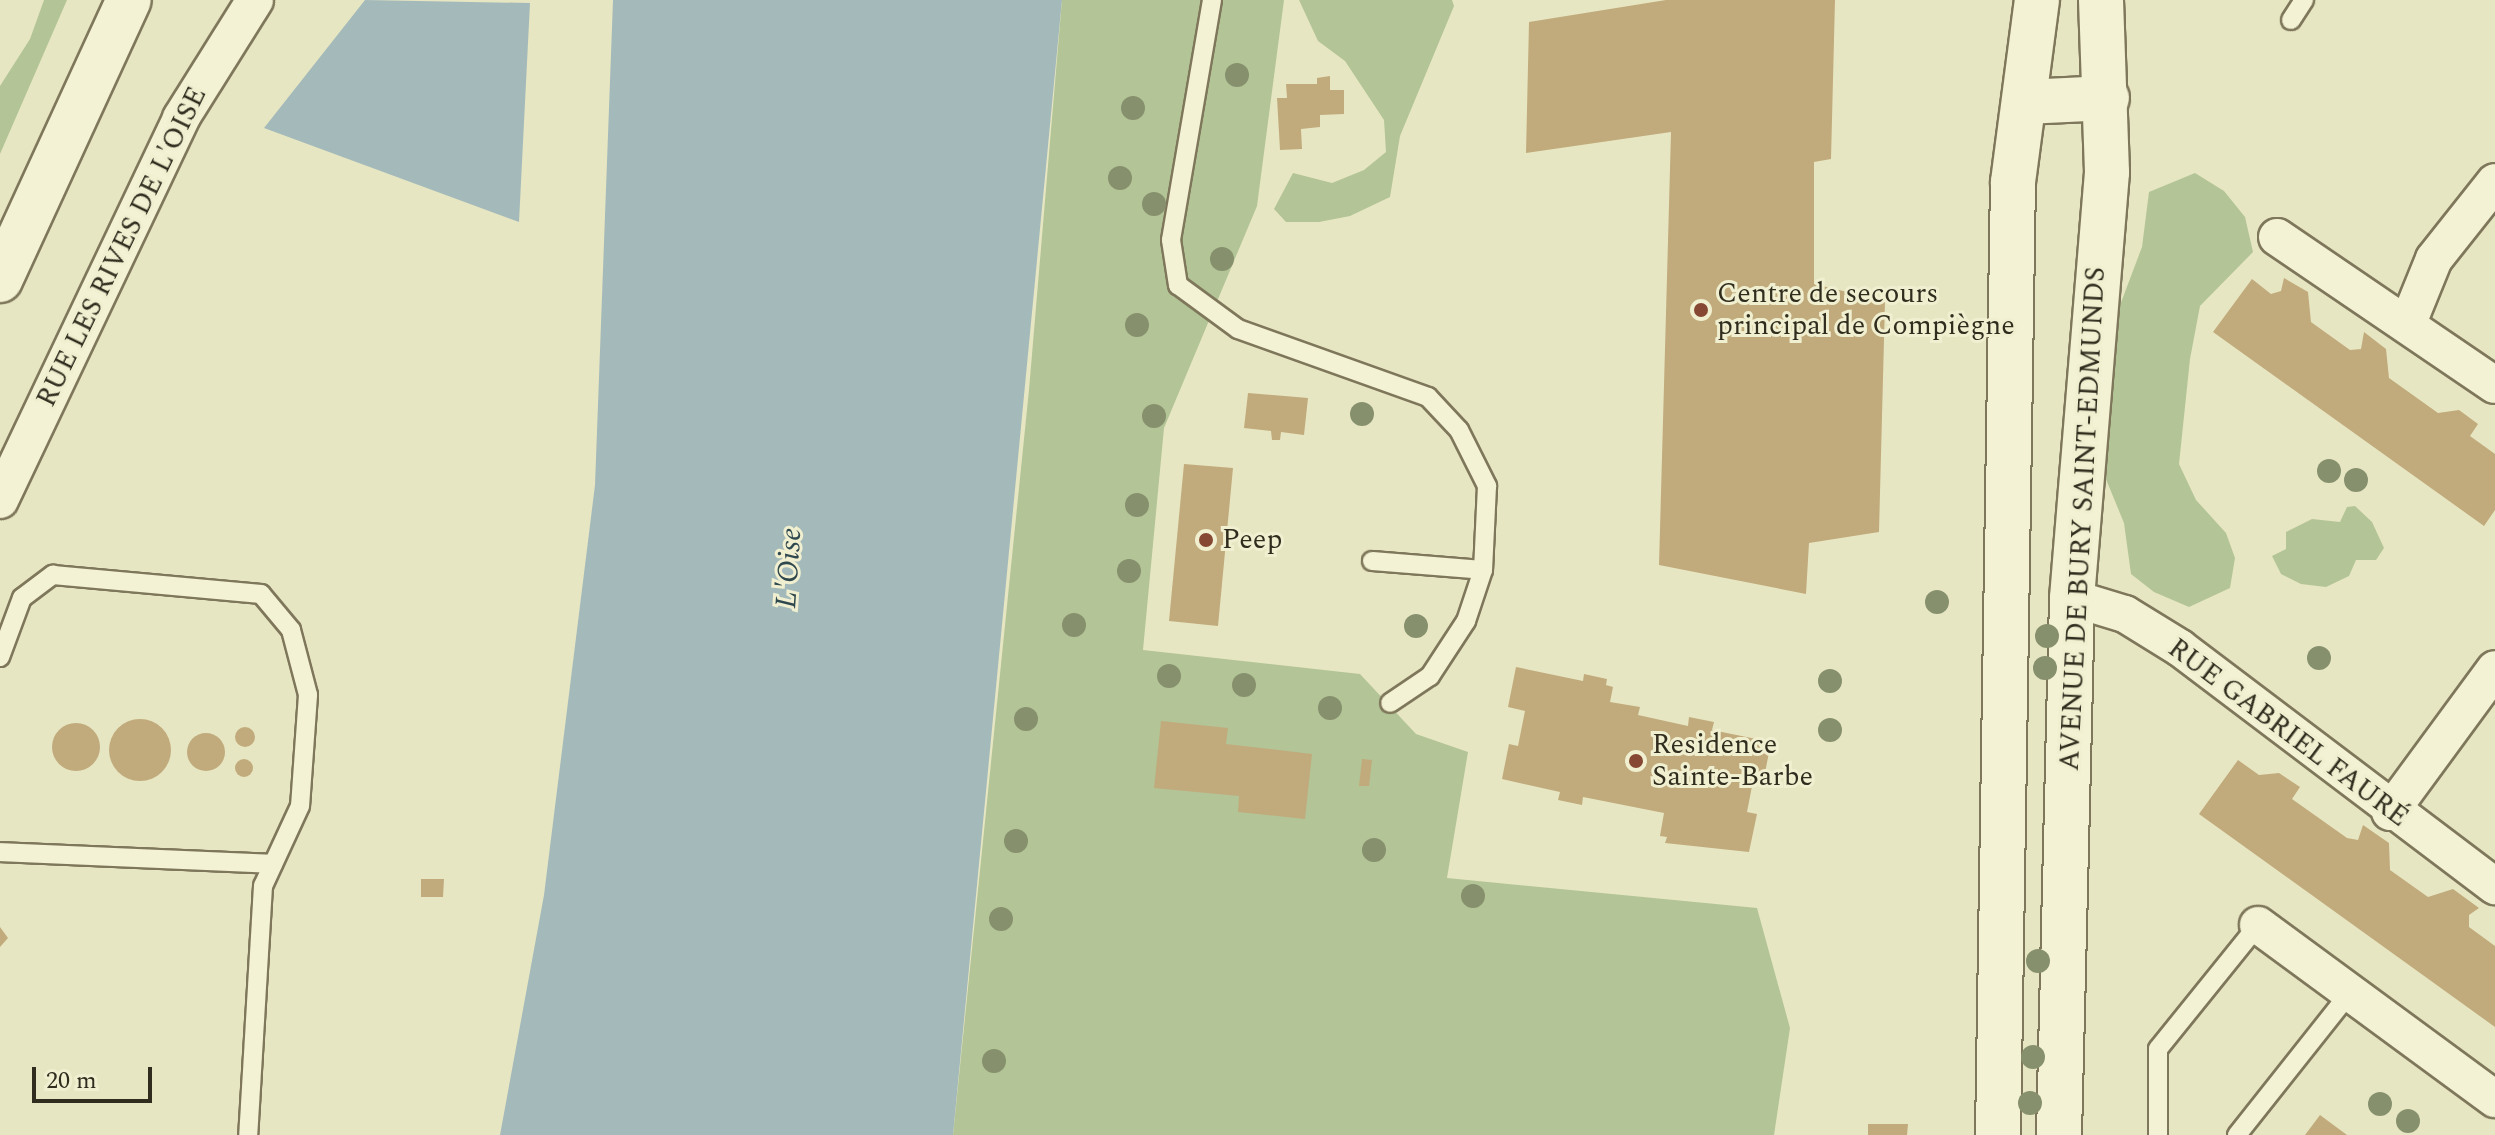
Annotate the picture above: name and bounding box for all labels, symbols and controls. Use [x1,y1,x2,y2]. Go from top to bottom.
street label: RUE LES RIVES DE L'OISE [30,81,214,413]
street label: AVENUE DE BURY SAINT-EDMUNDS [2053,266,2113,772]
place label: Centre de secours principal de Compiègne [1717,277,2015,343]
marker: Centre de secours principal de Compiègne [1692,301,1710,319]
place label: Peep [1222,523,1282,557]
water label: L'Oise [768,526,810,610]
marker: Peep [1197,531,1215,549]
street label: RUE GABRIEL FAURÉ [2161,632,2415,834]
place label: Residence Sainte-Barbe [1652,728,1813,794]
marker: Residence Sainte-Barbe [1627,752,1645,770]
scale bar [36,1051,156,1101]
text: 20 m [46,1063,97,1099]

